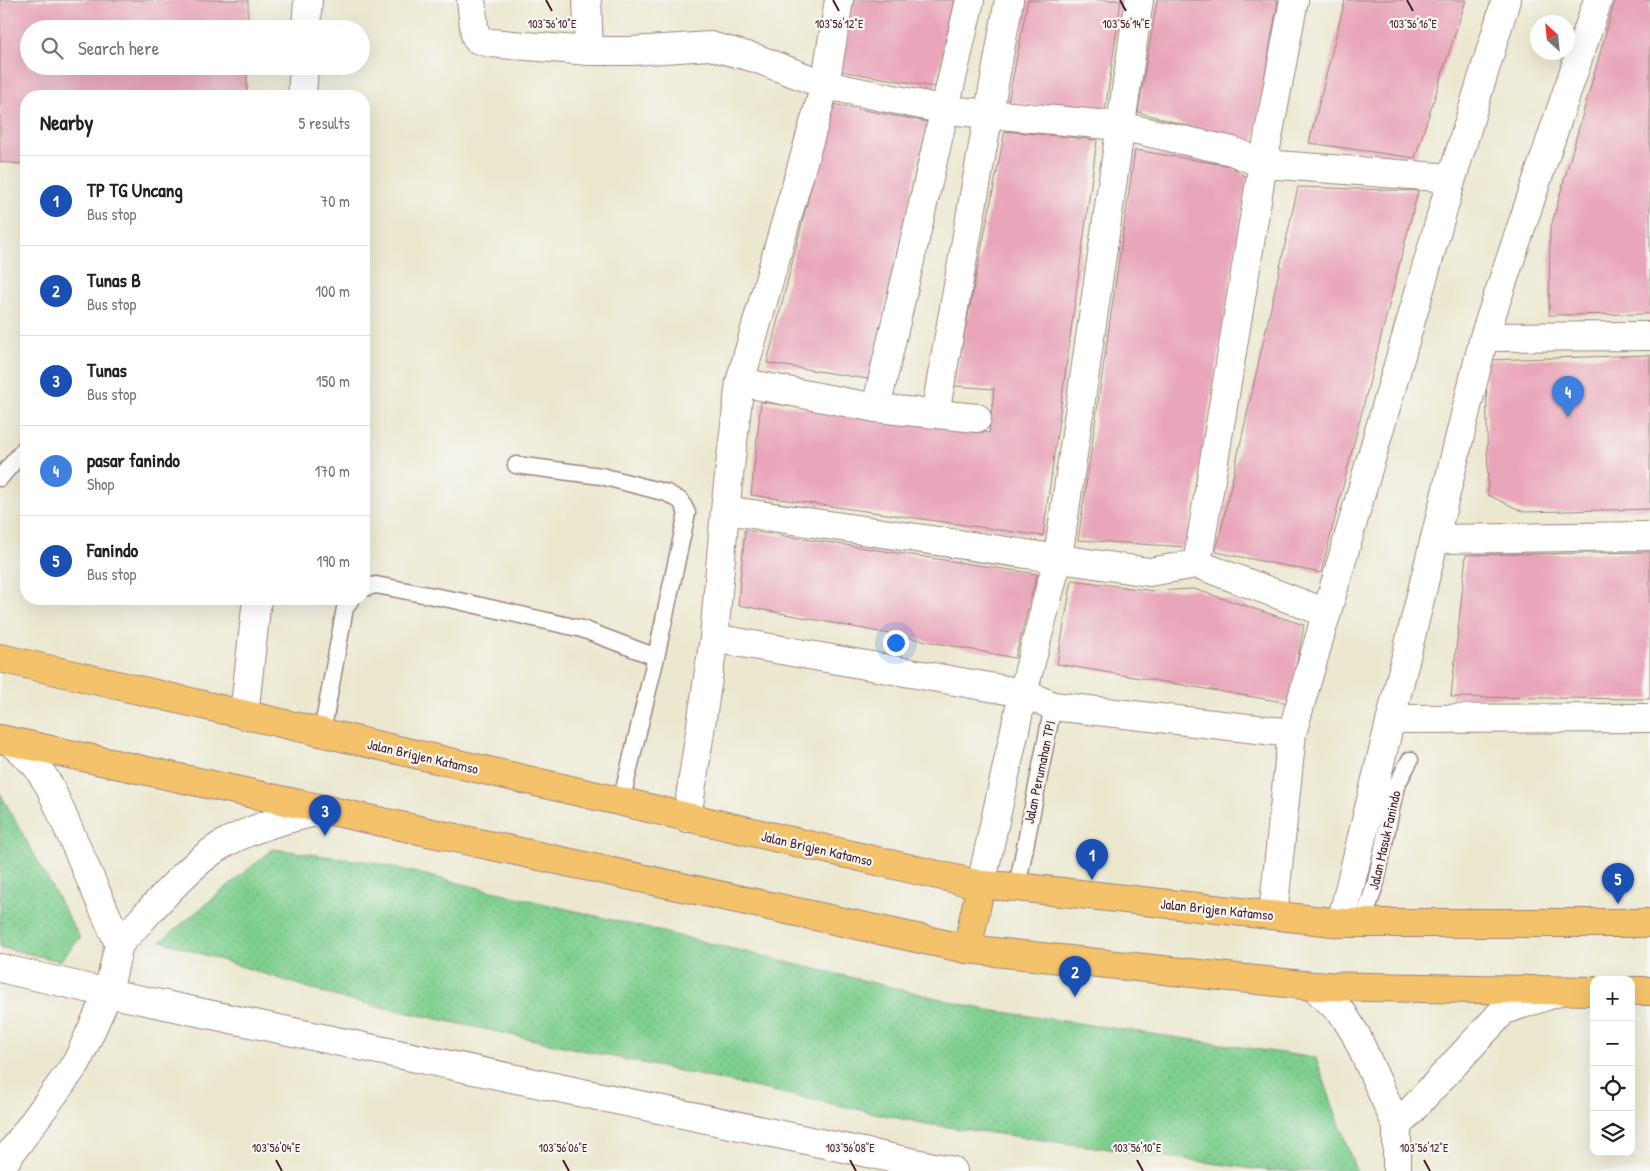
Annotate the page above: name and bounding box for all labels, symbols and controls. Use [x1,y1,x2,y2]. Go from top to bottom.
text: 103°56'10"E [528,15,577,32]
text: 103°56'12"E [815,15,864,32]
text: 103°56'14"E [1102,15,1150,32]
text: 103°56'16"E [1389,15,1438,32]
north arrow [1530,15,1575,60]
search box [20,20,370,75]
icon: search [38,34,66,62]
text: Search here [78,35,159,61]
text: Nearby [40,108,93,137]
text: 5 results [299,112,350,134]
text: TP TG Uncang [87,177,183,203]
text: 1 [53,190,59,212]
text: 70 m [320,190,350,212]
text: Bus stop [87,203,136,225]
text: Tunas B [87,267,141,293]
text: 2 [52,280,60,302]
text: 100 m [315,280,350,302]
text: Bus stop [87,293,136,315]
text: Tunas [87,357,127,383]
text: 3 [52,370,60,392]
text: 150 m [316,370,350,392]
pin: 4 [1552,376,1584,417]
text: Bus stop [87,383,136,405]
text: pasar fanindo [87,447,180,473]
text: 4 [53,460,59,482]
text: 170 m [315,460,350,482]
text: Shop [87,473,114,495]
text: Fanindo [87,537,138,563]
text: 5 [53,550,59,572]
text: 190 m [317,550,350,572]
text: Bus stop [87,563,136,585]
your location [883,630,909,656]
street label: Jalan Perumahan TPI [1019,719,1059,825]
street label: Jalan Brigjen Katamso [365,734,481,779]
street label: Jalan Masuk Fanindo [1363,788,1405,891]
pin: 3 [309,795,341,836]
street label: Jalan Brigjen Katamso [759,826,875,871]
pin: 1 [1076,839,1108,880]
pin: 5 [1602,863,1634,904]
street label: Jalan Brigjen Katamso [1160,894,1275,925]
pin: 2 [1059,956,1091,997]
map controls [1590,976,1635,1156]
button: + [1590,976,1635,1021]
button: − [1590,1021,1635,1066]
button: locate [1590,1066,1635,1111]
button: layers [1590,1111,1635,1156]
text: 103°56'04"E [252,1139,301,1156]
text: 103°56'06"E [539,1139,588,1156]
text: 103°56'08"E [825,1139,875,1156]
text: 103°56'10"E [1113,1139,1162,1156]
text: 103°56'12"E [1400,1139,1449,1156]

